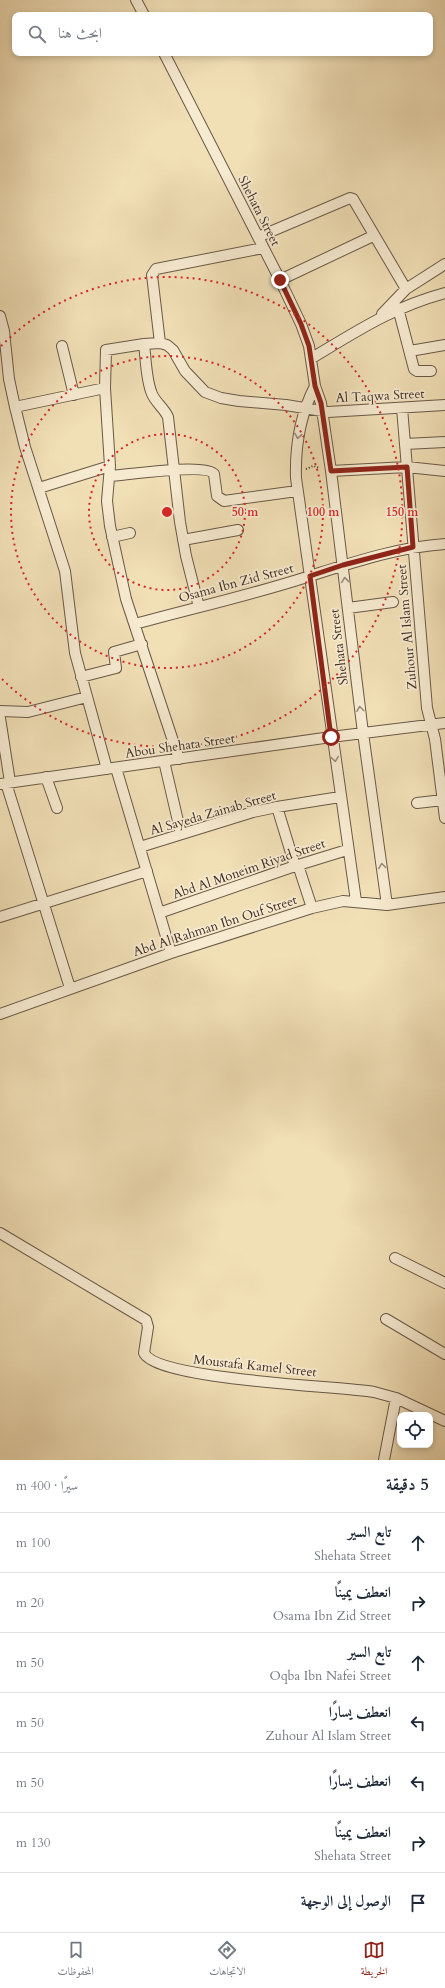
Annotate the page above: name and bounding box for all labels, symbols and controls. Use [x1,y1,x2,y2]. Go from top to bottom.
search box [12,12,433,56]
icon: search [26,23,48,45]
text: ابحث هنا [58,23,102,43]
street label: Shehata Street [234,173,284,249]
route end [271,271,289,289]
street label: Al Taqwa Street [335,385,425,407]
one-way arrow [294,433,303,439]
text: 50 m [232,504,259,520]
text: 100 m [307,504,340,520]
text: 150 m [386,504,419,520]
centre of rings [160,505,174,519]
street label: Osama Ibn Zid Street [177,559,295,607]
street label: Zuhour Al Islam Street [393,564,421,690]
one-way arrow [341,577,350,583]
street label: Shehata Street [325,608,353,686]
one-way arrow [356,706,365,713]
route start [322,728,340,746]
street label: Abou Shehata Street [124,729,236,763]
one-way arrow [330,756,339,762]
street label: Al Sayeda Zainab Street [148,786,278,840]
street label: Abd Al Moneim Riyad Street [170,834,328,904]
one-way arrow [378,863,387,869]
street label: Abd Al Rahman Ibn Ouf Street [131,891,299,961]
street label: Moustafa Kamel Street [192,1351,318,1381]
map controls [397,1412,433,1448]
button: locate [397,1412,433,1448]
text: 5 دقيقة [386,1473,429,1496]
text: سيرًا · 400 m [16,1477,78,1495]
text: تابع السير [348,1522,391,1542]
icon: ahead [407,1532,429,1554]
text: 100 m [16,1534,50,1552]
text: Shehata Street [314,1547,391,1565]
text: انعطف يمينًا [335,1582,391,1602]
icon: right [407,1592,429,1614]
text: 20 m [16,1594,44,1612]
text: Osama Ibn Zid Street [273,1607,391,1625]
text: تابع السير [348,1642,391,1662]
icon: ahead [407,1652,429,1674]
text: 50 m [16,1654,44,1672]
text: Oqba Ibn Nafei Street [269,1667,391,1685]
text: انعطف يسارًا [329,1702,391,1722]
icon: left [407,1712,429,1734]
text: 50 m [16,1714,44,1732]
text: Zuhour Al Islam Street [266,1727,391,1745]
text: انعطف يسارًا [329,1771,391,1791]
icon: left [407,1772,429,1794]
text: 50 m [16,1774,44,1792]
text: انعطف يمينًا [335,1822,391,1842]
icon: right [407,1832,429,1854]
text: 130 m [16,1834,50,1852]
text: Shehata Street [314,1847,391,1865]
text: الوصول إلى الوجهة [301,1891,391,1911]
icon: arrive [407,1892,429,1914]
tab: المحفوظات [58,1939,94,1982]
tab: الاتجاهات [209,1939,246,1982]
tab: الخريطة [361,1939,387,1982]

